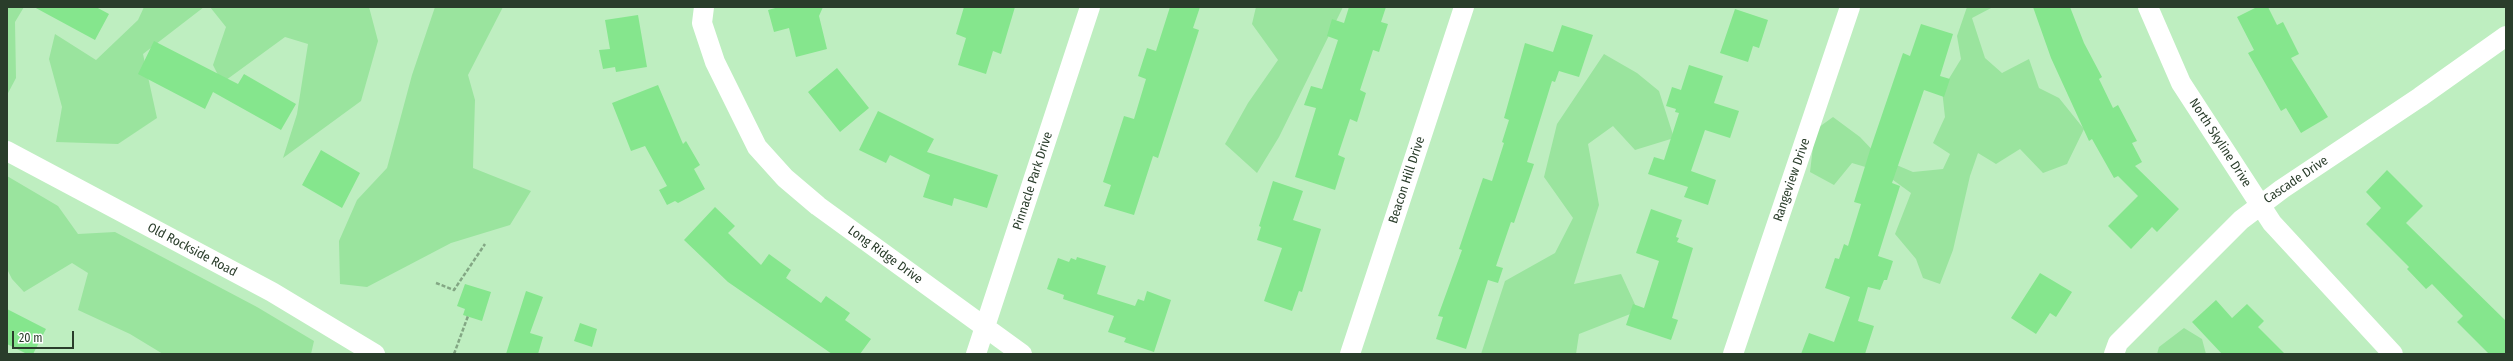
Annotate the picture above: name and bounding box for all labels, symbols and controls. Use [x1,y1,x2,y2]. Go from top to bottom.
street label: North Skyline Drive [2186,96,2254,190]
street label: Pinnacle Park Drive [1010,130,1056,232]
street label: Beacon Hill Drive [1386,135,1428,225]
street label: Rangeview Drive [1770,136,1814,224]
street label: Cascade Drive [2261,153,2331,207]
street label: Old Rockside Road [145,220,239,280]
street label: Long Ridge Drive [845,223,925,287]
scale bar [14,323,76,349]
text: 20 m [19,331,43,345]

